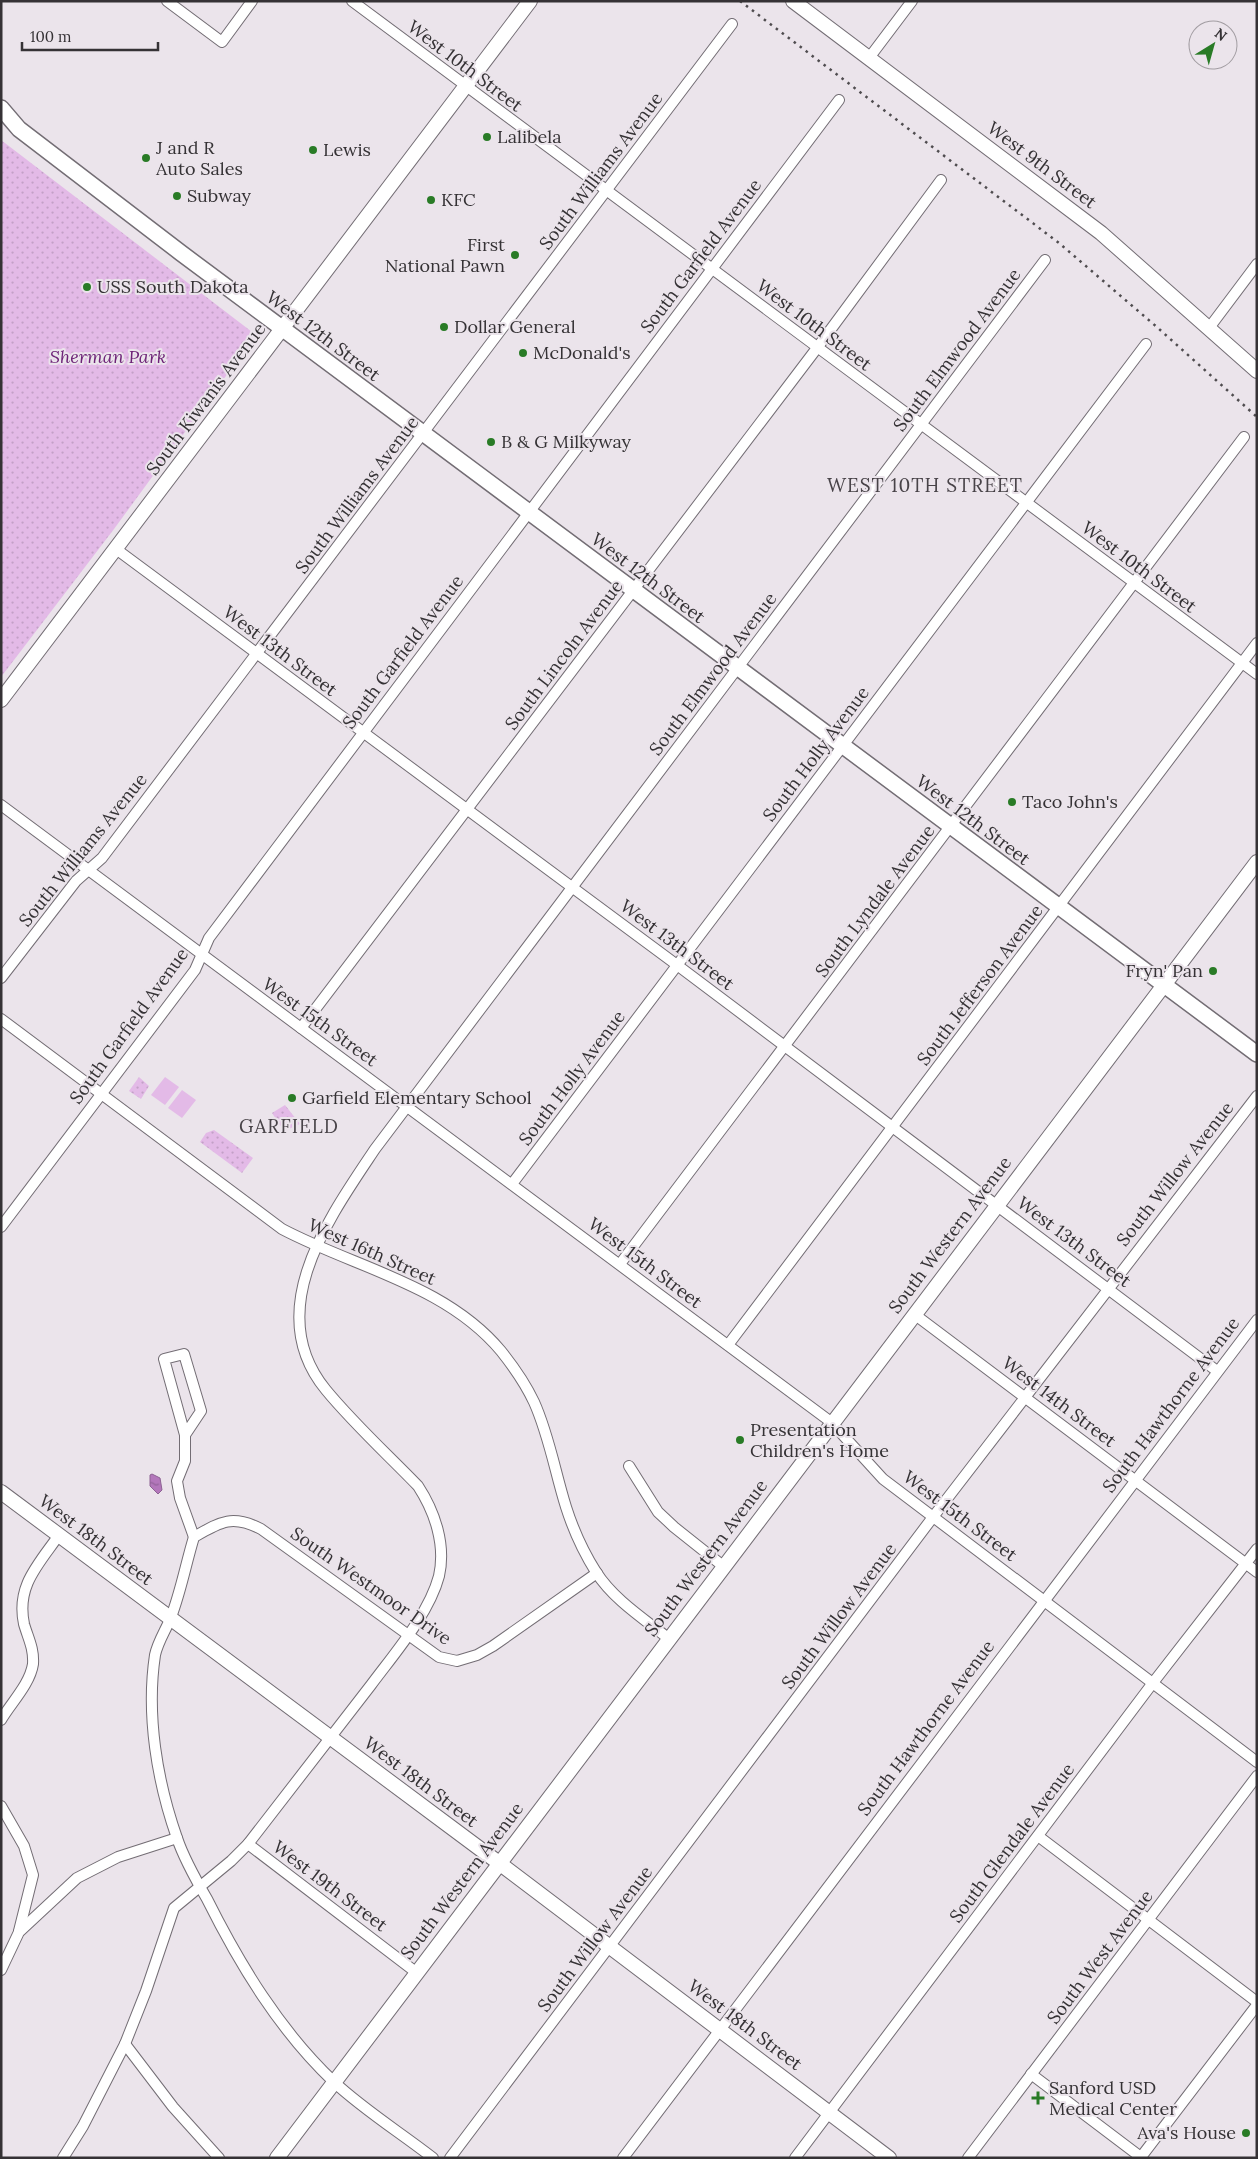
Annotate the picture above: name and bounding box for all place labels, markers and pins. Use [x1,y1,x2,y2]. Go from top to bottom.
place label: Lalibela [497,125,561,148]
marker: Lalibela [481,131,493,143]
place label: J and R Auto Sales [155,136,243,180]
place label: Lewis [323,138,371,161]
marker: Lewis [307,144,319,156]
marker: J and R Auto Sales [140,152,152,164]
place label: Subway [187,184,252,207]
place label: KFC [441,188,476,211]
marker: Subway [171,190,183,202]
marker: KFC [425,194,437,206]
place label: First National Pawn [385,233,505,277]
marker: First National Pawn [509,249,521,261]
place label: USS South Dakota [97,275,249,298]
marker: USS South Dakota [81,281,93,293]
place label: Dollar General [454,315,576,338]
marker: Dollar General [438,321,450,333]
place label: McDonald's [533,341,631,364]
marker: McDonald's [517,347,529,359]
place label: B & G Milkyway [501,430,632,453]
marker: B & G Milkyway [485,436,497,448]
place label: Taco John's [1022,790,1118,813]
marker: Taco John's [1006,796,1018,808]
place label: Fryn' Pan [1126,959,1203,982]
marker: Fryn' Pan [1207,965,1219,977]
place label: Garfield Elementary School [302,1086,532,1109]
marker: Garfield Elementary School [286,1092,298,1104]
place label: Presentation Children's Home [750,1418,889,1462]
marker: Presentation Children's Home [734,1434,746,1446]
place label: Sanford USD Medical Center [1049,2076,1177,2120]
marker: Sanford USD Medical Center [1031,2091,1045,2105]
place label: Ava's House [1136,2121,1236,2144]
marker: Ava's House [1240,2127,1252,2139]

